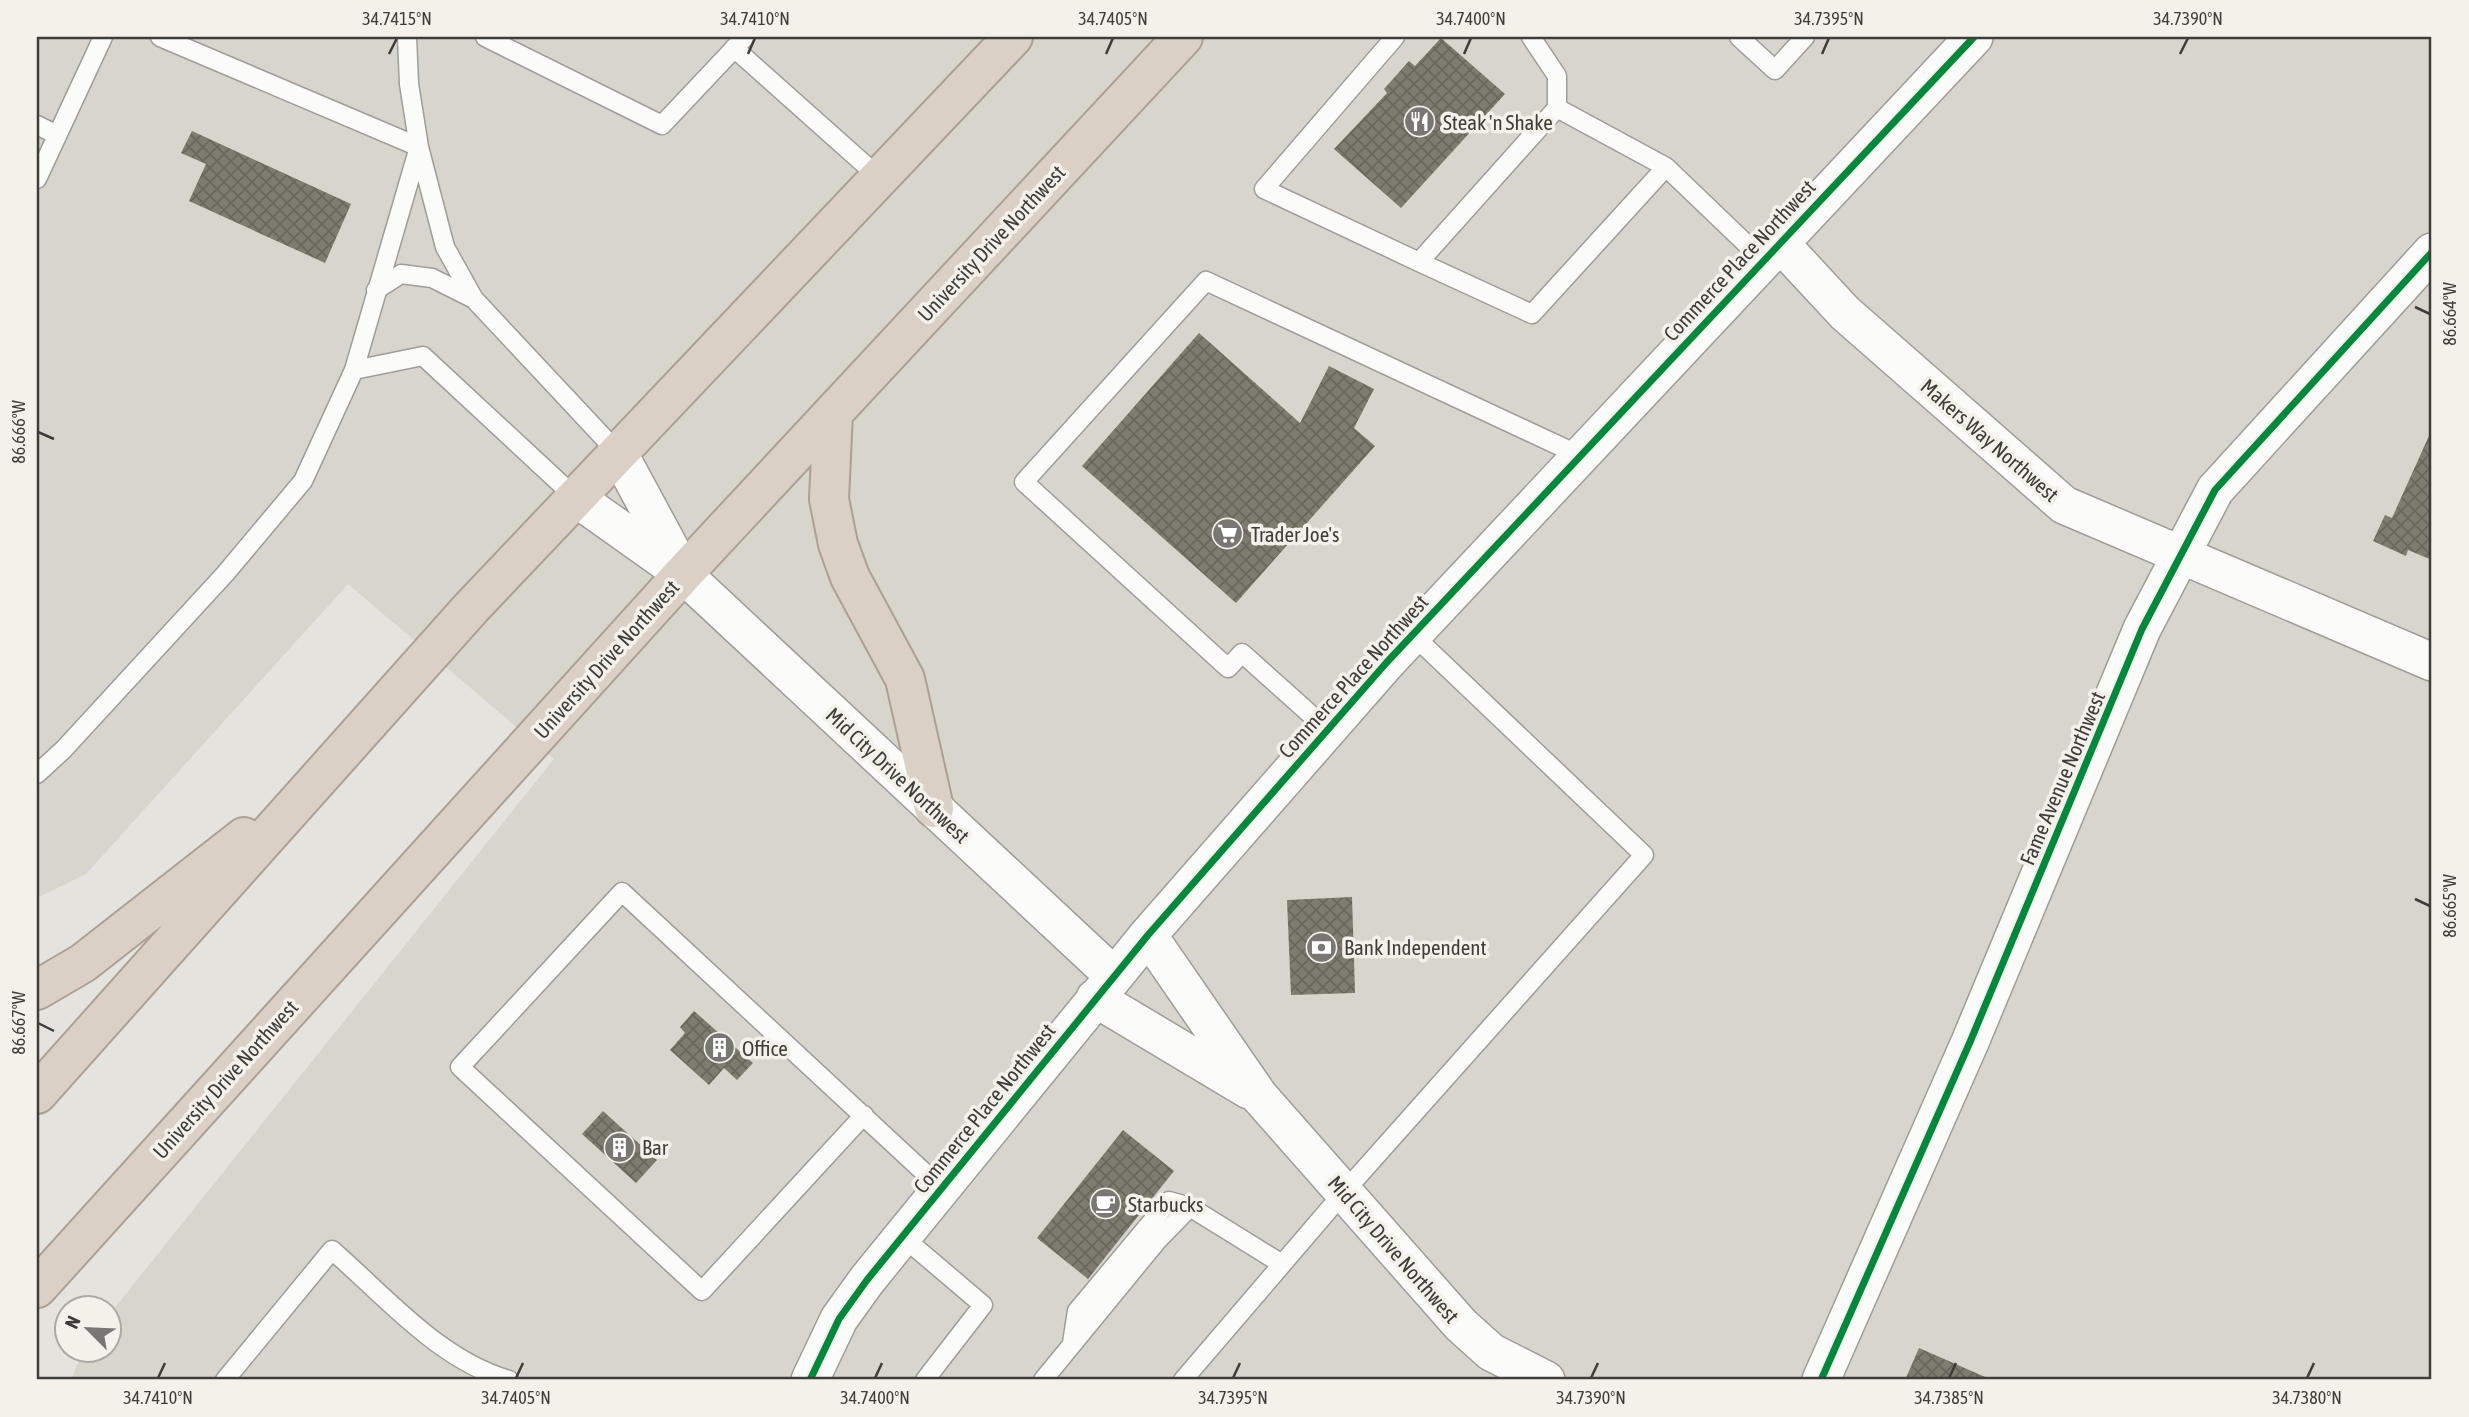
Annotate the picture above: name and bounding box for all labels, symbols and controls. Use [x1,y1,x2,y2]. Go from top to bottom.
text: 34.7415°N [362,8,432,29]
text: 34.7410°N [720,8,790,29]
text: 34.7405°N [1078,8,1148,29]
text: 34.7400°N [1436,8,1506,29]
text: 34.7395°N [1794,8,1864,29]
text: 34.7390°N [2153,8,2223,29]
restaurant icon: Steak 'n Shake [1403,105,1437,139]
place label: Steak 'n Shake [1443,110,1553,134]
street label: University Drive Northwest [912,160,1070,326]
street label: Commerce Place Northwest [1658,175,1820,345]
text: 86.664°W [2439,282,2460,346]
street label: Makers Way Northwest [1916,374,2064,506]
text: 86.666°W [8,400,29,464]
supermarket icon: Trader Joe's [1211,517,1245,551]
place label: Trader Joe's [1251,522,1339,546]
street label: University Drive Northwest [529,575,683,743]
street label: Commerce Place Northwest [1273,590,1433,762]
street label: Fame Avenue Northwest [2015,688,2109,868]
street label: Mid City Drive Northwest [821,702,975,848]
text: 86.665°W [2439,874,2460,938]
bank icon: Bank Independent [1304,930,1338,964]
place label: Bank Independent [1344,935,1486,959]
text: 86.667°W [8,991,29,1055]
street label: University Drive Northwest [148,995,302,1163]
street label: Commerce Place Northwest [908,1018,1060,1198]
building icon: Office [702,1031,736,1065]
place label: Office [742,1036,788,1060]
building icon: Bar [602,1130,636,1164]
place label: Bar [642,1135,669,1159]
street label: Mid City Drive Northwest [1324,1171,1464,1327]
cafe icon: Starbucks [1088,1187,1122,1221]
place label: Starbucks [1128,1192,1203,1216]
north arrow [52,1294,122,1364]
text: N [60,1312,85,1332]
text: 34.7410°N [123,1387,193,1408]
text: 34.7405°N [481,1387,551,1408]
text: 34.7400°N [840,1387,910,1408]
text: 34.7395°N [1198,1387,1268,1408]
text: 34.7390°N [1556,1387,1626,1408]
text: 34.7385°N [1914,1387,1984,1408]
text: 34.7380°N [2272,1387,2342,1408]

